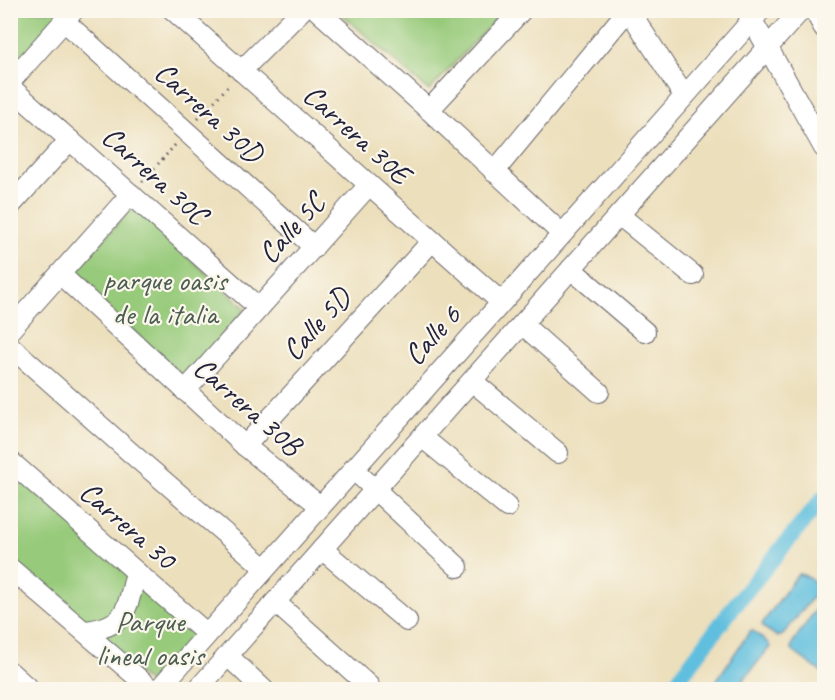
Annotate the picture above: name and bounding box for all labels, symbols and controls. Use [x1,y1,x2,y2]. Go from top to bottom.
street label: Carrera 30D [147,53,273,173]
street label: Carrera 30E [295,76,422,195]
street label: Carrera 30C [94,117,218,235]
street label: Calle 5C [249,183,334,271]
park label: parque oasis de la italia [103,261,229,333]
street label: Calle 5D [273,278,360,368]
street label: Calle 6 [395,296,470,373]
street label: Carrera 30B [186,348,312,465]
street label: Carrera 30 [72,473,186,579]
park label: Parque lineal oasis [96,602,206,674]

